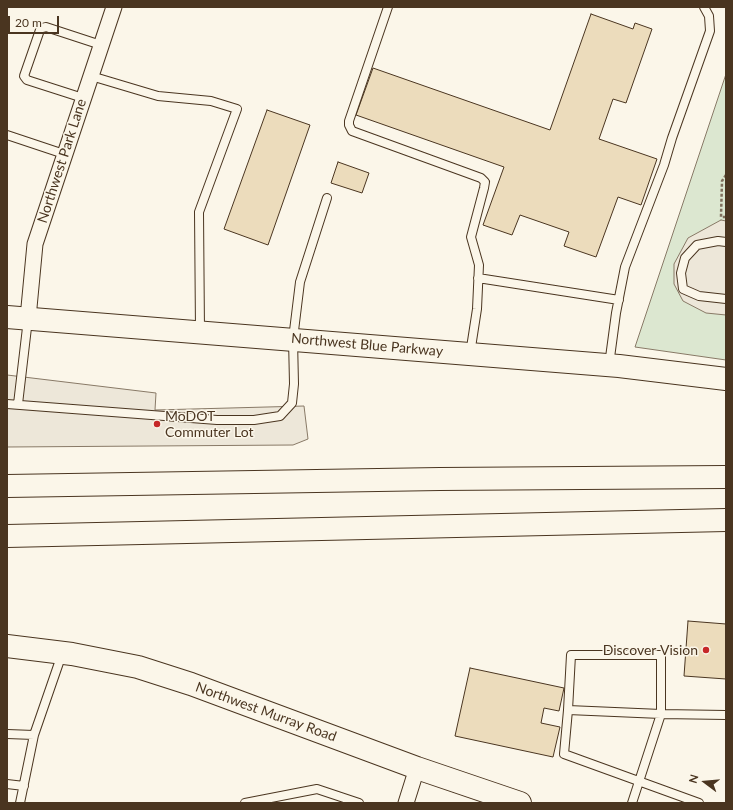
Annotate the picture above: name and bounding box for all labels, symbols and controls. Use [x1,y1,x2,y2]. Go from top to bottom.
scale bar [10,8,61,34]
text: 20 m [15,15,42,30]
street label: Northwest Park Lane [34,97,90,225]
street label: Northwest Blue Parkway [290,330,444,360]
place label: MoDOT Commuter Lot [165,408,254,440]
marker: MoDOT Commuter Lot [152,419,162,429]
place label: Discover Vision [603,642,698,658]
marker: Discover Vision [701,645,711,655]
street label: Northwest Murray Road [193,679,339,745]
north arrow [685,762,725,802]
text: N [686,773,700,784]

